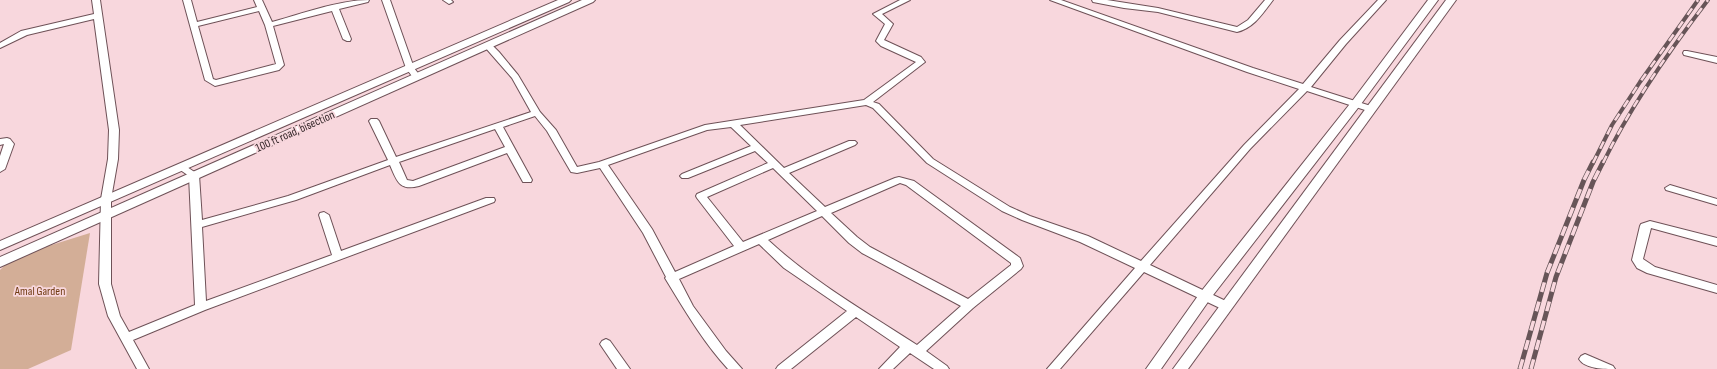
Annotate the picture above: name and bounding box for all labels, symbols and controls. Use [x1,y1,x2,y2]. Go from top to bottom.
street label: 100 ft road, bisection [253,107,337,156]
park label: Amal Garden [14,284,65,299]

